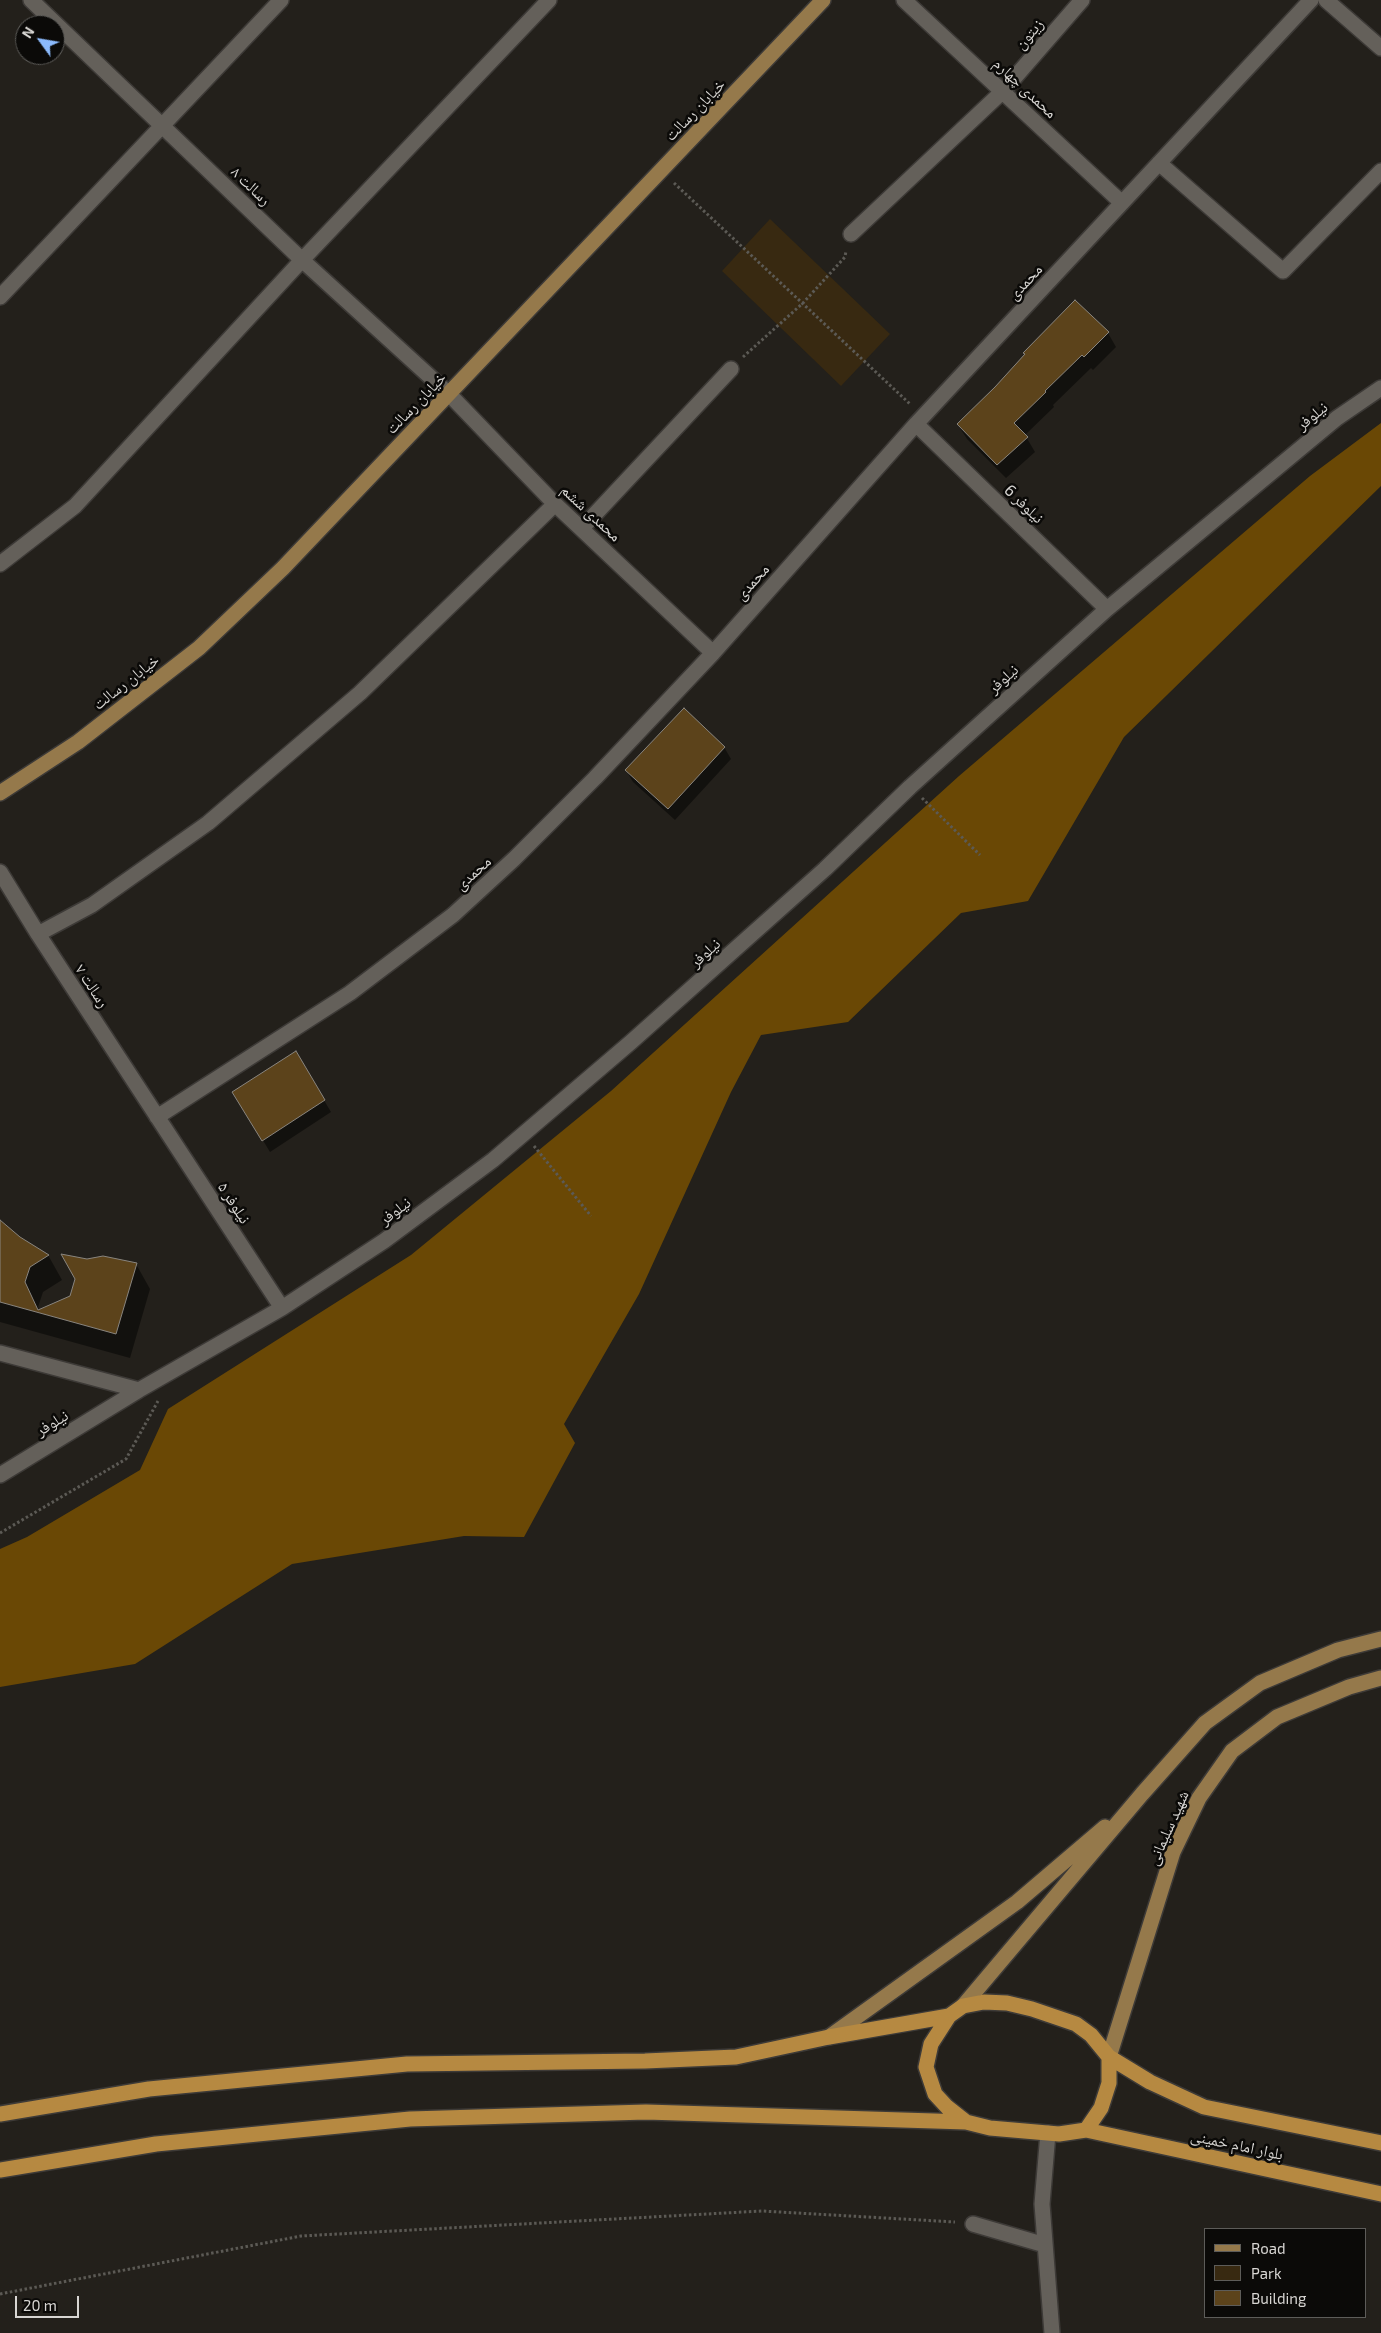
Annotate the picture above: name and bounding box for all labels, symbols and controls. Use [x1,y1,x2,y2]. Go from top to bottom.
north arrow [15,15,65,65]
street label: زیتون [1011,15,1047,53]
text: N [18,24,38,41]
street label: محمدی چهارم [989,54,1061,122]
street label: خیابان رسالت [661,75,729,145]
street label: ۸ رسالت [227,162,275,210]
street label: محمدی [1004,260,1046,304]
street label: خیابان رسالت [382,368,450,438]
street label: نیلوفر [1292,398,1332,434]
street label: محمدی ششم [557,480,625,546]
street label: نیلوفر 6 [1000,481,1048,527]
street label: محمدی [731,560,773,604]
street label: خیابان رسالت [89,650,163,714]
street label: نیلوفر [984,660,1022,698]
street label: محمدی [451,852,495,894]
street label: نیلوفر [686,934,724,972]
street label: رسالت ۷ [71,961,113,1011]
street label: نیلوفر ۵ [214,1179,254,1227]
street label: نیلوفر [375,1193,415,1229]
street label: نیلوفر [32,1406,72,1440]
street label: شهید سلیمانی [1143,1788,1193,1868]
street label: بلوار امام خمینی [1189,2126,1285,2164]
legend [1204,2228,1366,2318]
text: Road [1251,2239,1286,2257]
text: Park [1251,2264,1282,2282]
scale bar [18,2286,81,2318]
text: Building [1251,2289,1306,2307]
text: 20 m [23,2296,57,2314]

